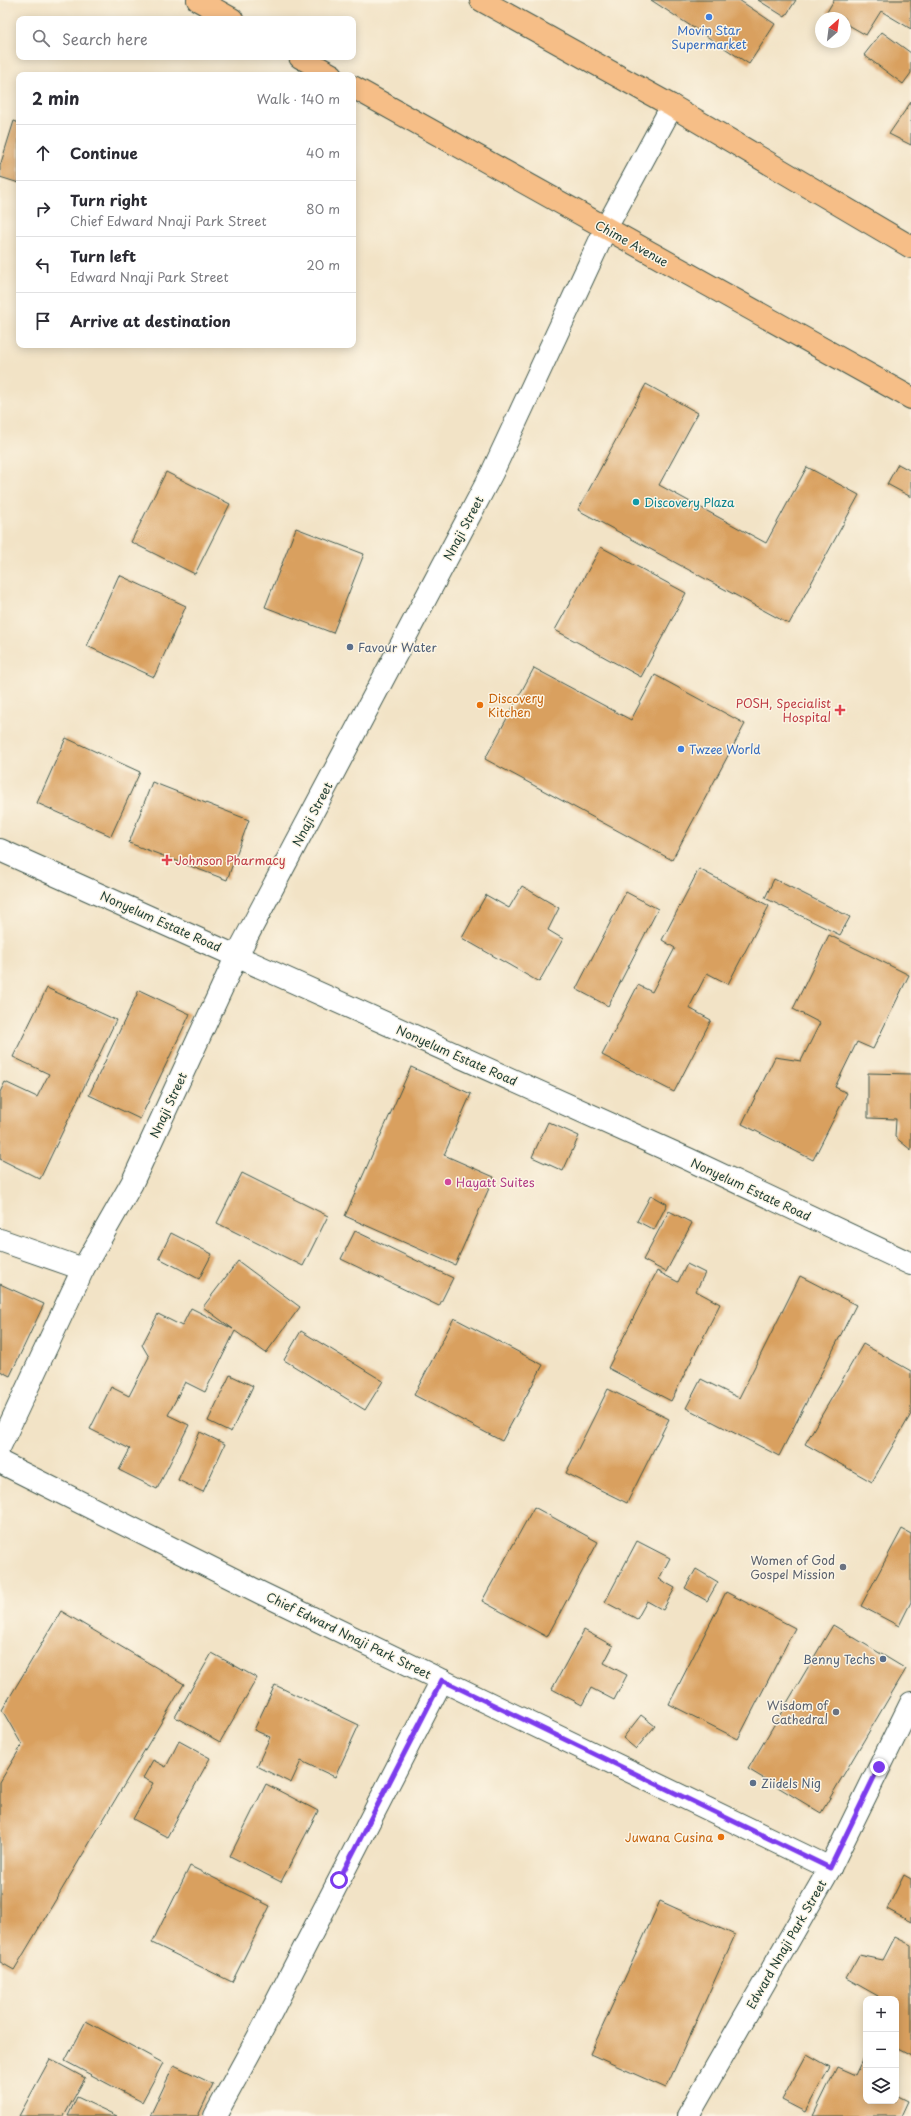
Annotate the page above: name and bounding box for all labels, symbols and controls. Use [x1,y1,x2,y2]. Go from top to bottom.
marker: Movin Star Supermarket [704,12,714,22]
north arrow [815,12,851,48]
search box [16,16,356,60]
place label: Movin Star Supermarket [671,21,747,53]
icon: search [30,27,52,49]
text: Search here [62,27,148,50]
text: 2 min [32,85,79,111]
text: Walk · 140 m [257,89,340,108]
text: Continue [70,141,138,164]
icon: ahead [32,142,54,164]
text: 40 m [306,143,340,162]
text: Turn right [70,188,147,211]
icon: right [32,198,54,220]
text: 80 m [306,199,340,218]
text: Chief Edward Nnaji Park Street [70,211,267,230]
street label: Chime Avenue [592,215,672,271]
text: Turn left [70,244,136,267]
icon: left [32,254,54,276]
text: 20 m [306,255,340,274]
text: Edward Nnaji Park Street [70,267,229,286]
text: Arrive at destination [70,309,231,332]
icon: arrive [32,310,54,332]
street label: Nnaji Street [438,493,488,563]
place label: Discovery Plaza [644,493,735,511]
marker: Discovery Plaza [631,497,641,507]
place label: Favour Water [358,638,437,656]
marker: Favour Water [345,642,355,652]
place label: Discovery Kitchen [488,689,544,721]
place label: POSH, Specialist Hospital [736,694,831,726]
marker: Discovery Kitchen [475,700,485,710]
marker: POSH, Specialist Hospital [834,704,846,716]
place label: Twzee World [689,740,761,758]
marker: Twzee World [676,744,686,754]
street label: Nnaji Street [287,779,337,849]
place label: Johnson Pharmacy [175,851,286,869]
marker: Johnson Pharmacy [162,855,172,865]
street label: Nonyelum Estate Road [98,886,224,956]
street label: Nonyelum Estate Road [394,1020,520,1090]
street label: Nnaji Street [145,1069,191,1141]
street label: Nonyelum Estate Road [688,1153,814,1225]
place label: Hayatt Suites [456,1173,535,1191]
marker: Hayatt Suites [443,1177,453,1187]
place label: Women of God Gospel Mission [750,1551,835,1583]
marker: Women of God Gospel Mission [838,1562,848,1572]
street label: Chief Edward Nnaji Park Street [264,1587,435,1683]
place label: Benny Techs [803,1650,875,1668]
marker: Benny Techs [878,1654,888,1664]
place label: Wisdom of Cathedral [767,1696,829,1728]
marker: Wisdom of Cathedral [831,1707,841,1717]
route end [870,1758,888,1776]
place label: Ziidels Nig [761,1774,821,1792]
marker: Ziidels Nig [748,1778,758,1788]
place label: Juwana Cusina [625,1828,713,1846]
marker: Juwana Cusina [716,1832,726,1842]
route start [330,1871,348,1889]
street label: Edward Nnaji Park Street [742,1876,831,2012]
map controls [863,1996,899,2104]
button: + [863,1996,899,2032]
button: − [863,2032,899,2068]
button: layers [863,2068,899,2104]

